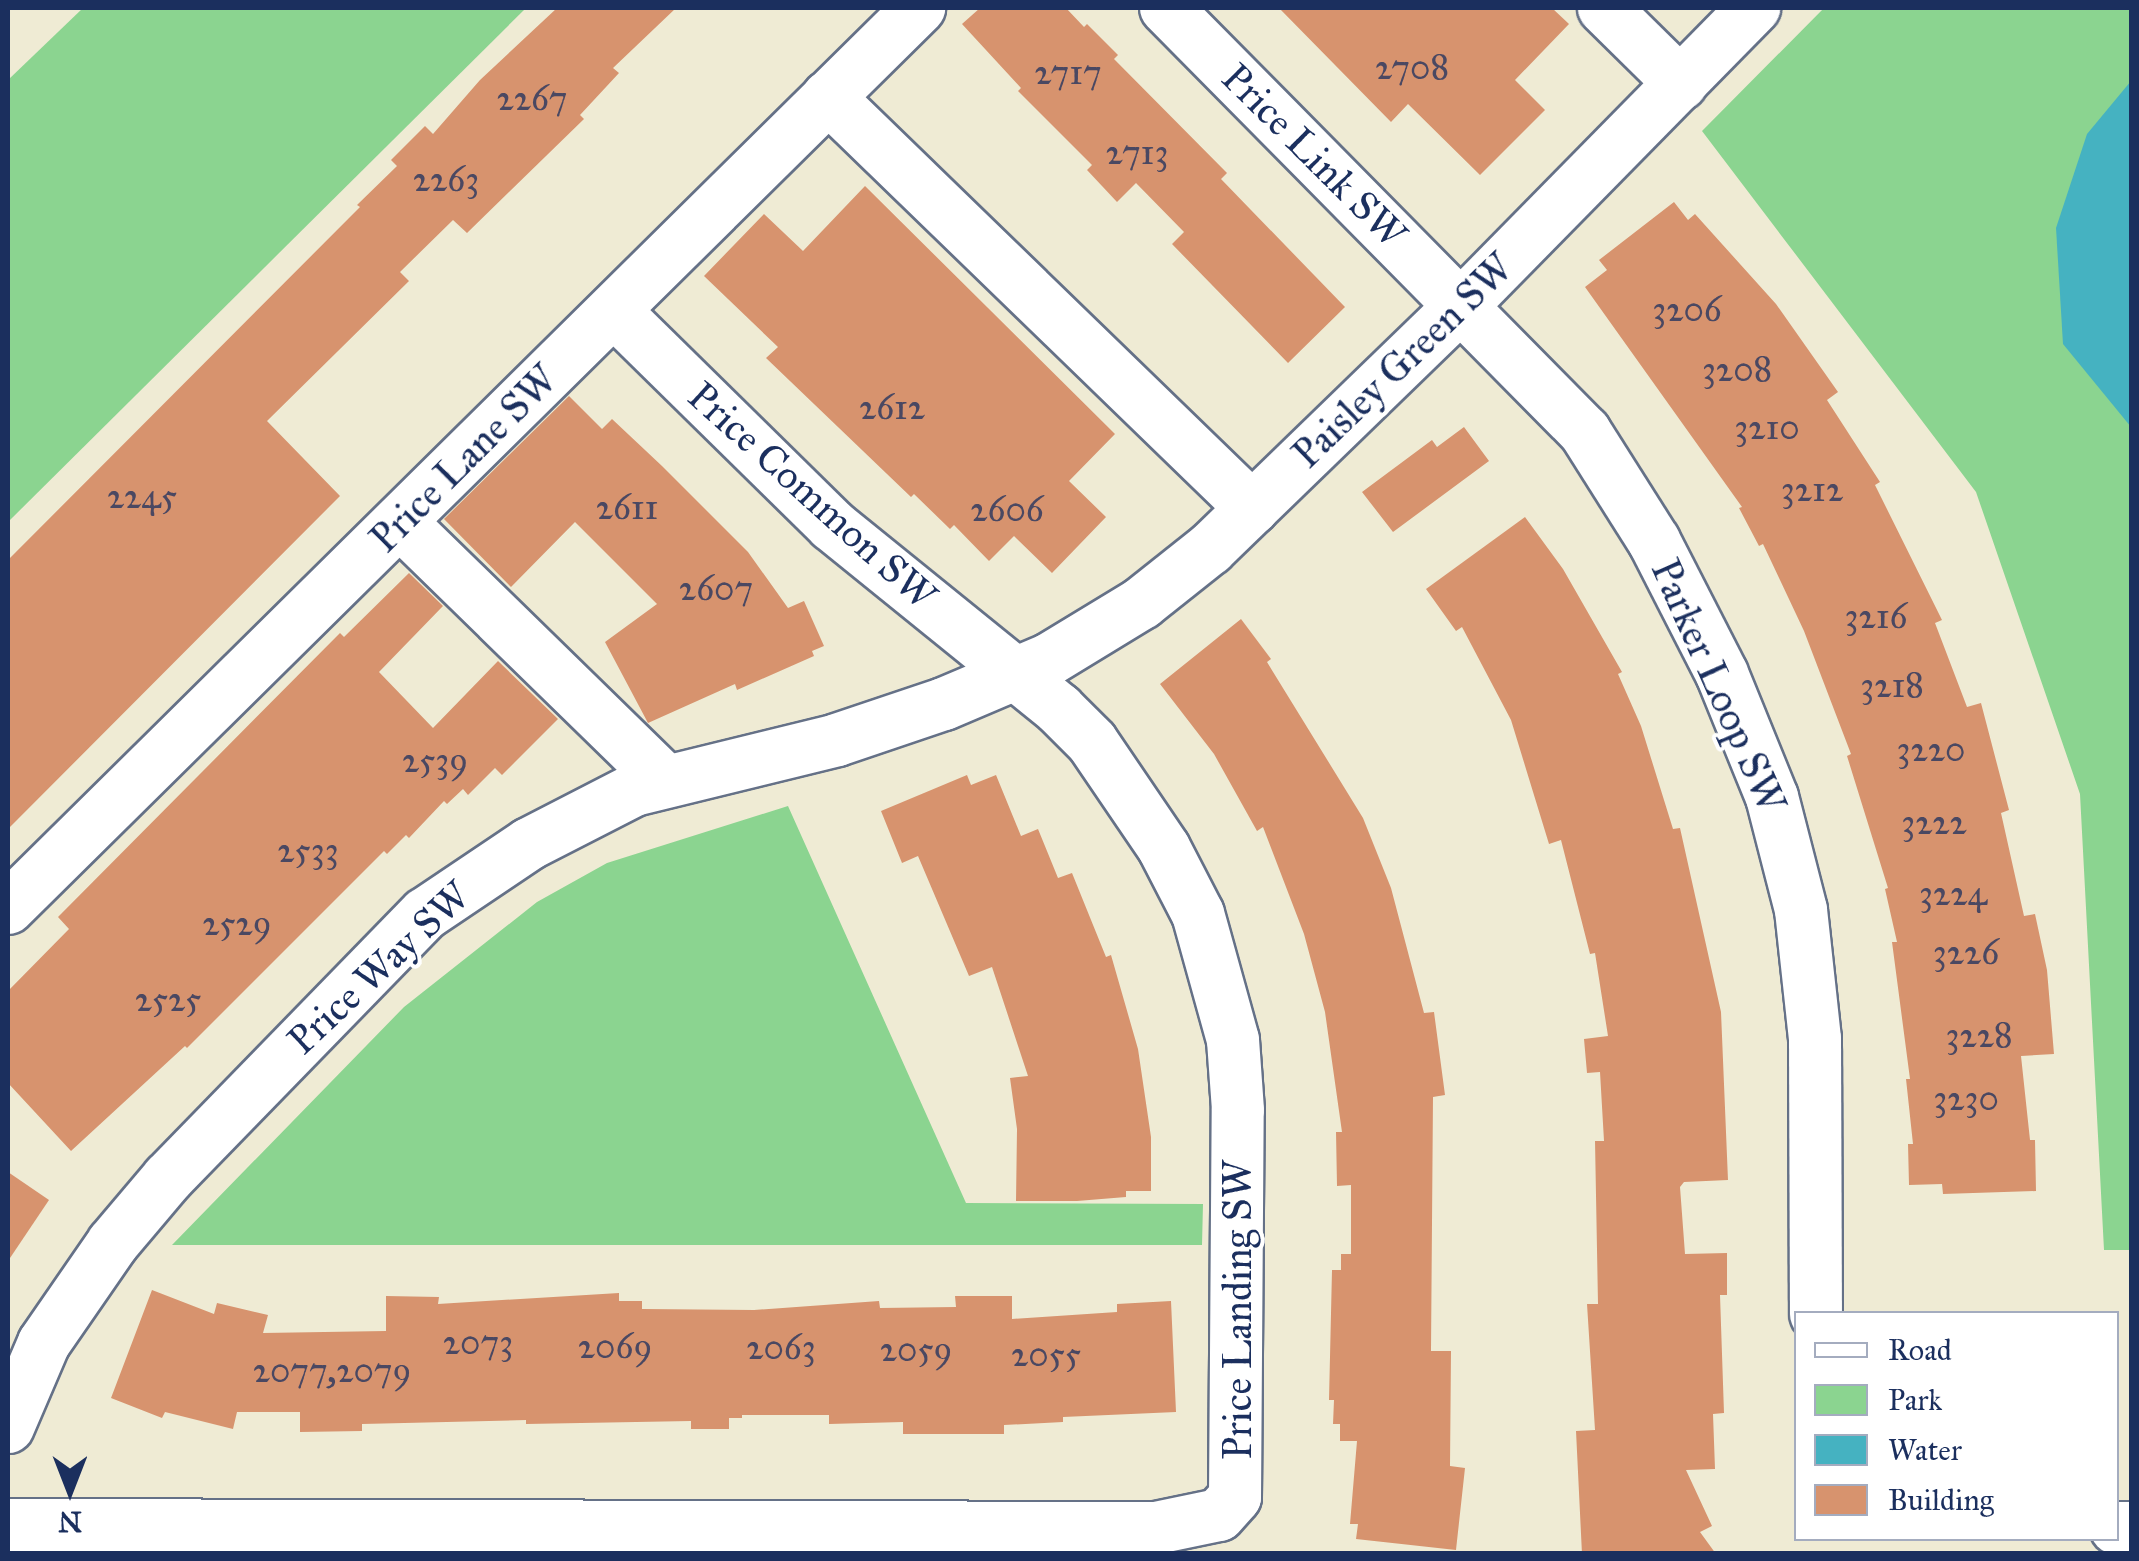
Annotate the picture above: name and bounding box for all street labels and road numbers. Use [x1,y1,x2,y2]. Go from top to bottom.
street label: Price Link SW [1212,54,1416,258]
street label: Paisley Green SW [1283,244,1523,478]
street label: Price Lane SW [360,355,568,563]
street label: Price Common SW [678,372,946,620]
street label: Parker Loop SW [1641,552,1795,820]
street label: Price Way SW [278,872,480,1064]
street label: Price Landing SW [1214,1160,1262,1460]

